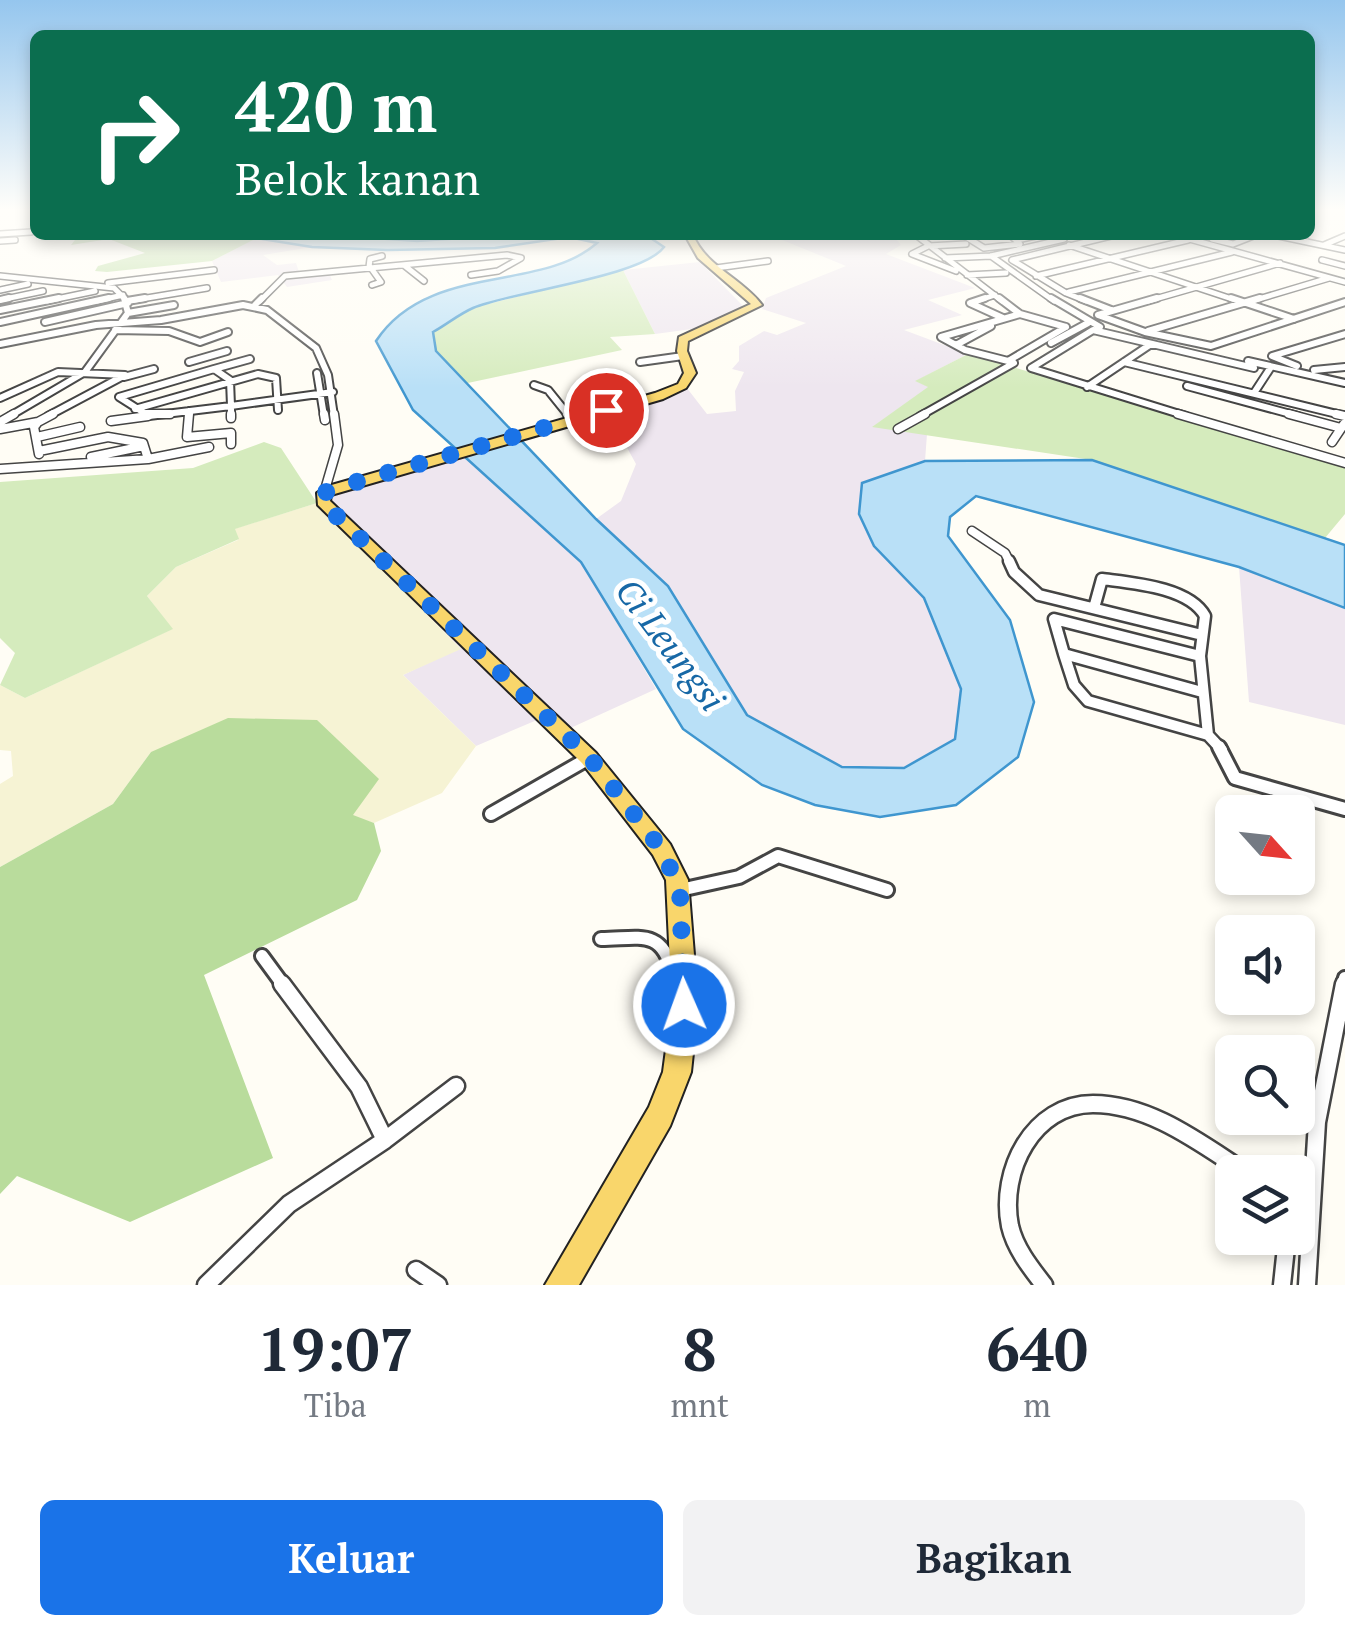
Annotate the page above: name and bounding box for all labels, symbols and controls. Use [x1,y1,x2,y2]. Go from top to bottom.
text: 420 m [235,59,437,152]
icon: right [70,70,200,200]
text: Belok kanan [235,148,480,208]
pin [564,368,649,453]
icon: arrive [579,383,634,438]
water label: Ci Leungsi [606,569,736,720]
north arrow [1215,795,1315,895]
map controls [1215,795,1315,1255]
button: sound [1215,915,1315,1015]
position arrow [632,953,736,1057]
button: search [1215,1035,1315,1135]
button: layers [1215,1155,1315,1255]
text: 19:07 [257,1309,413,1388]
text: 8 [683,1309,717,1388]
text: 640 [986,1309,1088,1388]
text: Tiba [304,1384,367,1426]
text: mnt [670,1384,729,1426]
text: m [1023,1384,1051,1426]
button: Keluar [40,1500,663,1615]
button: Bagikan [683,1500,1305,1615]

